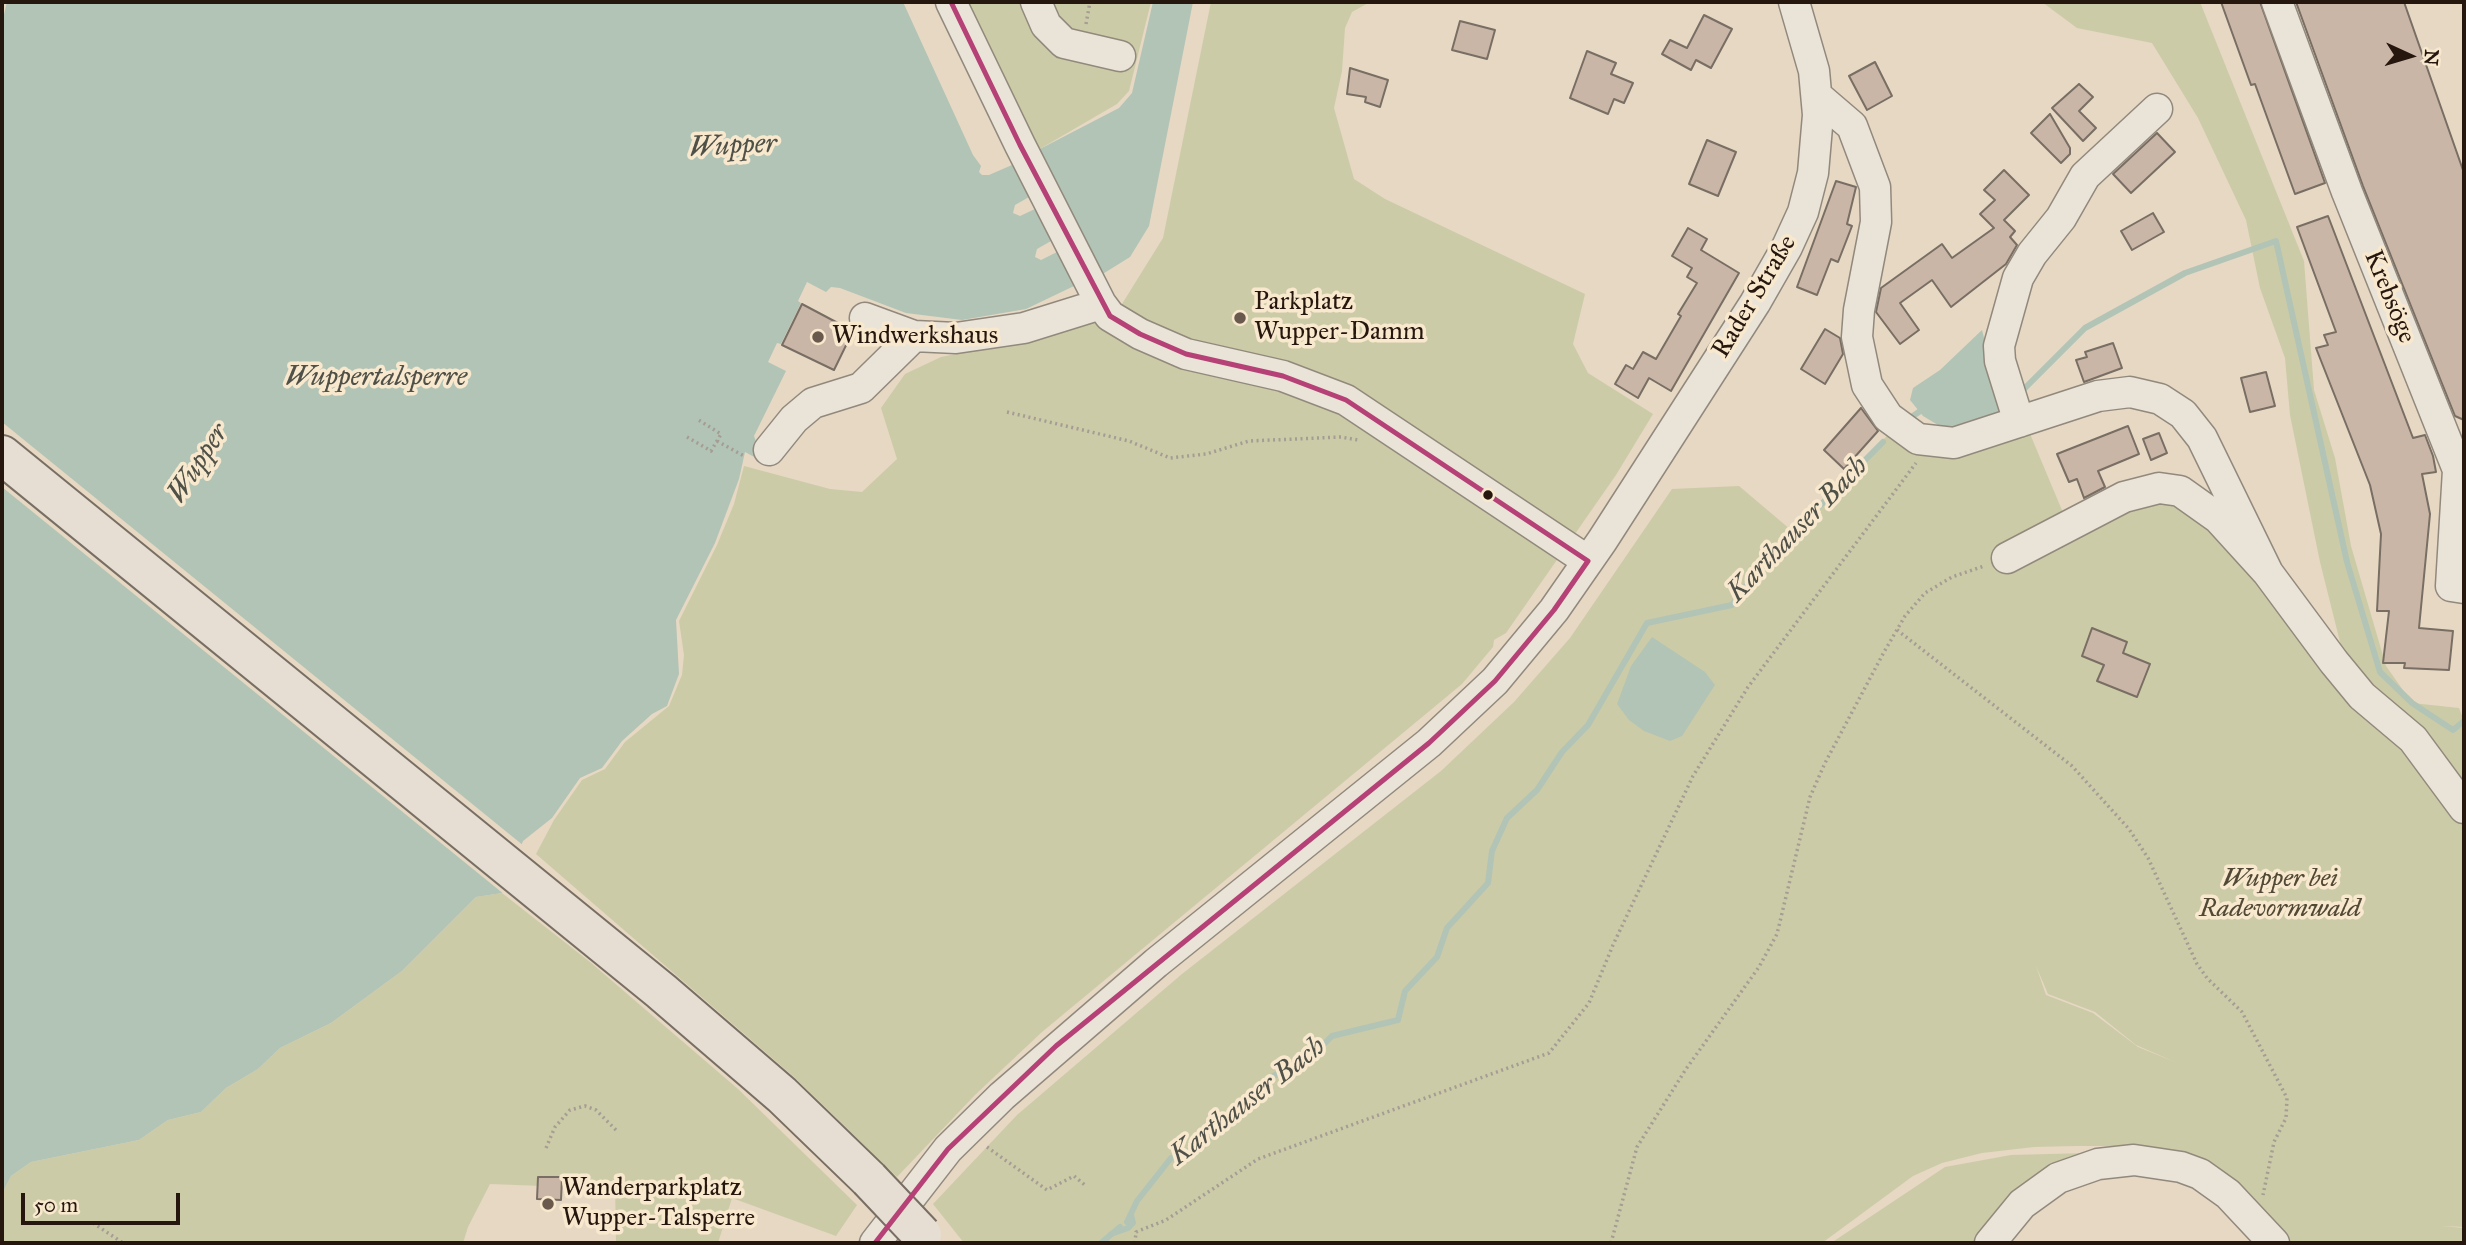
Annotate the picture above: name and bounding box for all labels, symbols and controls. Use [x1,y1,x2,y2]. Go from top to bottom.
north arrow [2375,21,2445,91]
text: N [2419,49,2443,66]
water label: Wupper [688,128,778,166]
street label: Rader Straße [1706,230,1804,364]
street label: Krebsöge [2356,246,2422,348]
place label: Parkplatz Wupper-Damm [1254,287,1425,348]
marker: Parkplatz Wupper-Damm [1232,310,1248,326]
place label: Windwerkshaus [832,321,998,353]
marker: Windwerkshaus [810,329,826,345]
water label: Wuppertalsperre [285,361,467,395]
water label: Wupper [161,418,237,510]
water label: Karthauser Bach [1720,451,1876,609]
unlabelled marker [1481,488,1495,502]
park label: Wupper bei Radevormwald [2199,864,2361,926]
water label: Karthauser Bach [1163,1031,1333,1173]
place label: Wanderparkplatz Wupper-Talsperre [562,1173,755,1234]
scale bar [24,1178,184,1222]
text: 50 m [34,1192,78,1218]
marker: Wanderparkplatz Wupper-Talsperre [540,1196,556,1212]

